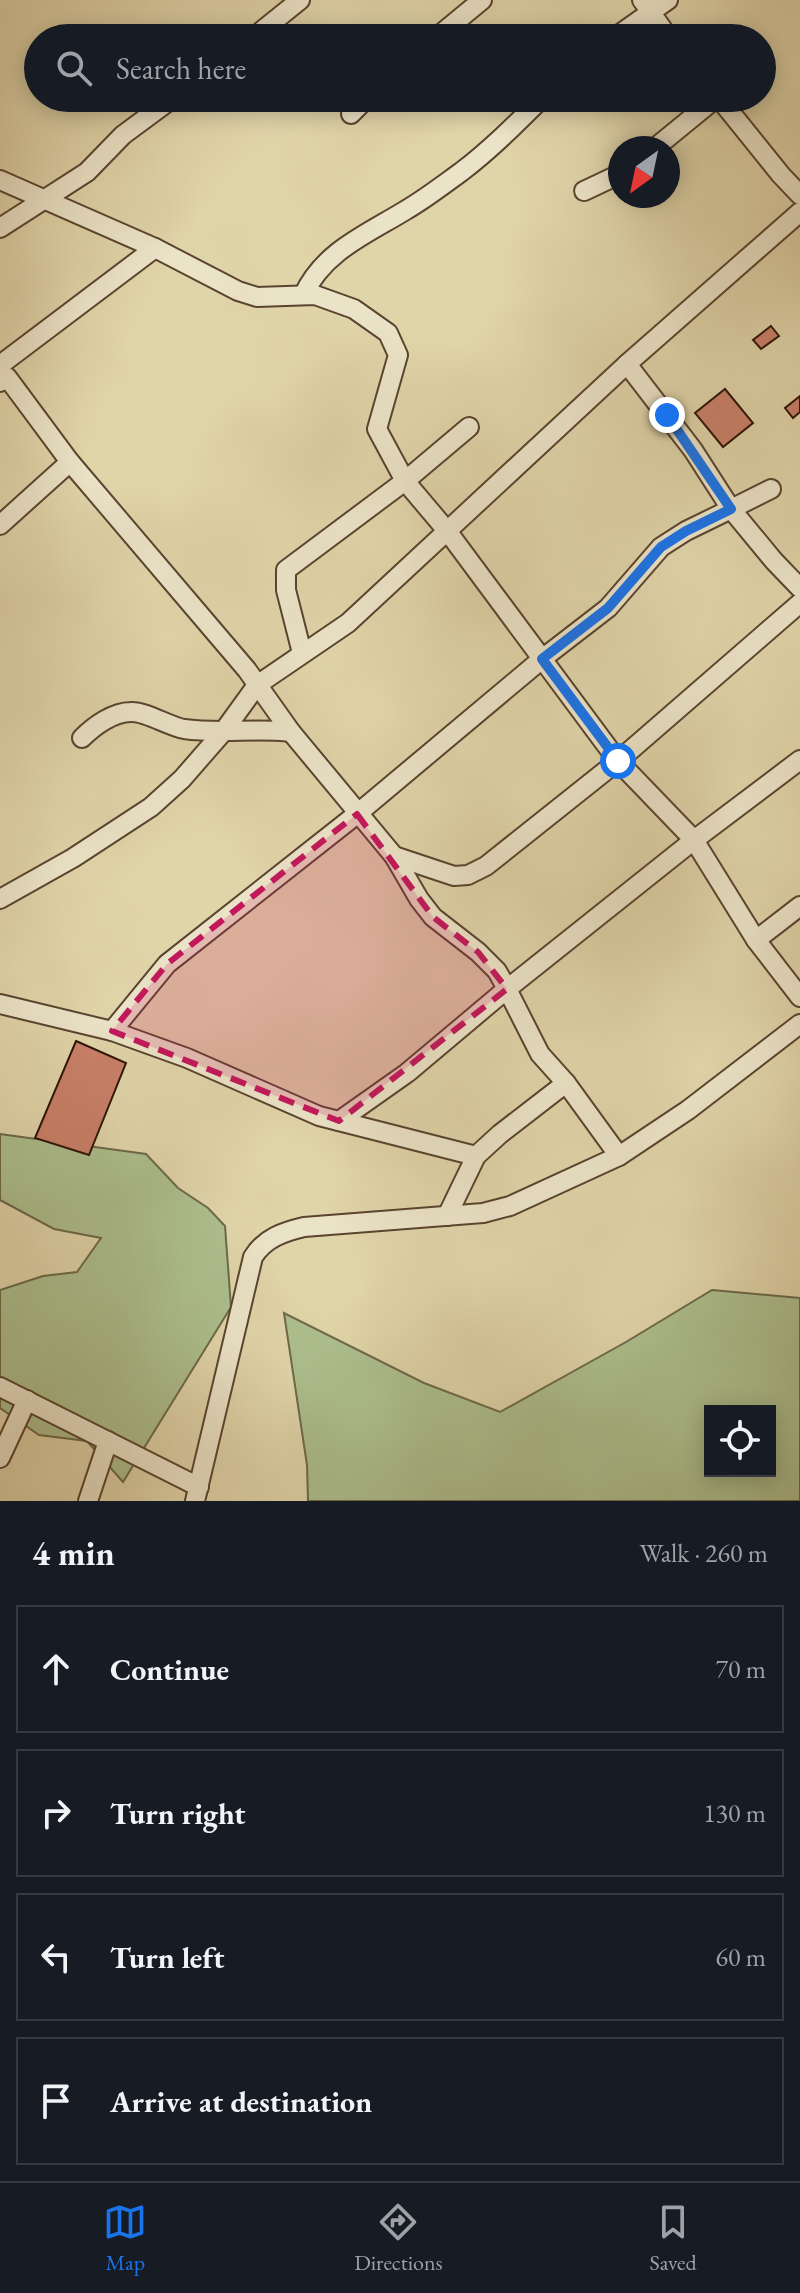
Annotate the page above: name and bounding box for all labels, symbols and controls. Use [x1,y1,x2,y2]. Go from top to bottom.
search box [24,24,776,112]
icon: search [52,46,96,90]
text: Search here [116,49,246,88]
north arrow [608,136,680,208]
route end [649,397,685,433]
route start [600,743,636,779]
map controls [704,1405,776,1477]
button: locate [704,1405,776,1477]
text: 4 min [32,1531,115,1575]
text: Walk · 260 m [640,1536,768,1570]
icon: ahead [34,1647,78,1691]
text: Continue [110,1650,229,1689]
text: 70 m [716,1652,766,1686]
icon: right [34,1791,78,1835]
text: Turn right [110,1794,246,1833]
text: 130 m [703,1796,766,1830]
icon: left [34,1935,78,1979]
text: Turn left [110,1938,224,1977]
text: 60 m [716,1940,766,1974]
icon: arrive [34,2079,78,2123]
text: Arrive at destination [110,2082,372,2121]
tab: Map [103,2200,147,2277]
tab: Directions [354,2200,443,2277]
tab: Saved [649,2200,697,2277]

